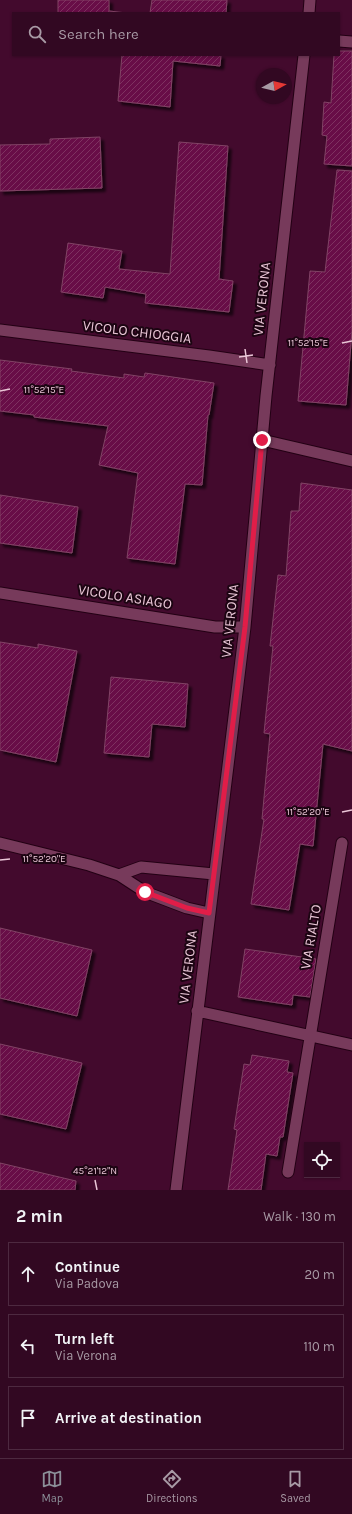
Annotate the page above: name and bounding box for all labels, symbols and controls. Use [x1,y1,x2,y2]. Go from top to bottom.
search box [12,12,340,56]
icon: search [26,23,48,45]
text: Search here [58,25,139,43]
north arrow [256,68,292,104]
street label: VIA VERONA [250,261,274,337]
street label: VICOLO CHIOGGIA [82,317,192,347]
text: 11°52'15"E [288,337,328,349]
text: 11°52'15"E [24,384,64,396]
route end [253,431,271,449]
street label: VICOLO ASIAGO [77,581,173,613]
street label: VIA VERONA [218,583,242,659]
text: 11°52'20"E [286,806,330,818]
text: 11°52'20"E [22,853,66,865]
route start [136,883,154,901]
street label: VIA RIALTO [297,903,325,971]
street label: VIA VERONA [175,929,201,1005]
map controls [304,1142,340,1178]
button: locate [304,1142,340,1178]
text: 45°21'12"N [73,1165,117,1177]
text: 2 min [16,1206,63,1226]
text: Walk · 130 m [263,1209,336,1224]
text: Continue [55,1258,120,1276]
icon: ahead [17,1263,39,1285]
text: 20 m [305,1267,335,1282]
text: Via Padova [55,1276,119,1291]
text: Turn left [55,1330,114,1348]
icon: left [17,1335,39,1357]
text: 110 m [303,1339,335,1354]
text: Via Verona [55,1348,117,1363]
icon: arrive [17,1407,39,1429]
text: Arrive at destination [55,1409,202,1427]
tab: Map [41,1468,63,1505]
tab: Directions [146,1468,198,1505]
tab: Saved [280,1468,311,1505]

